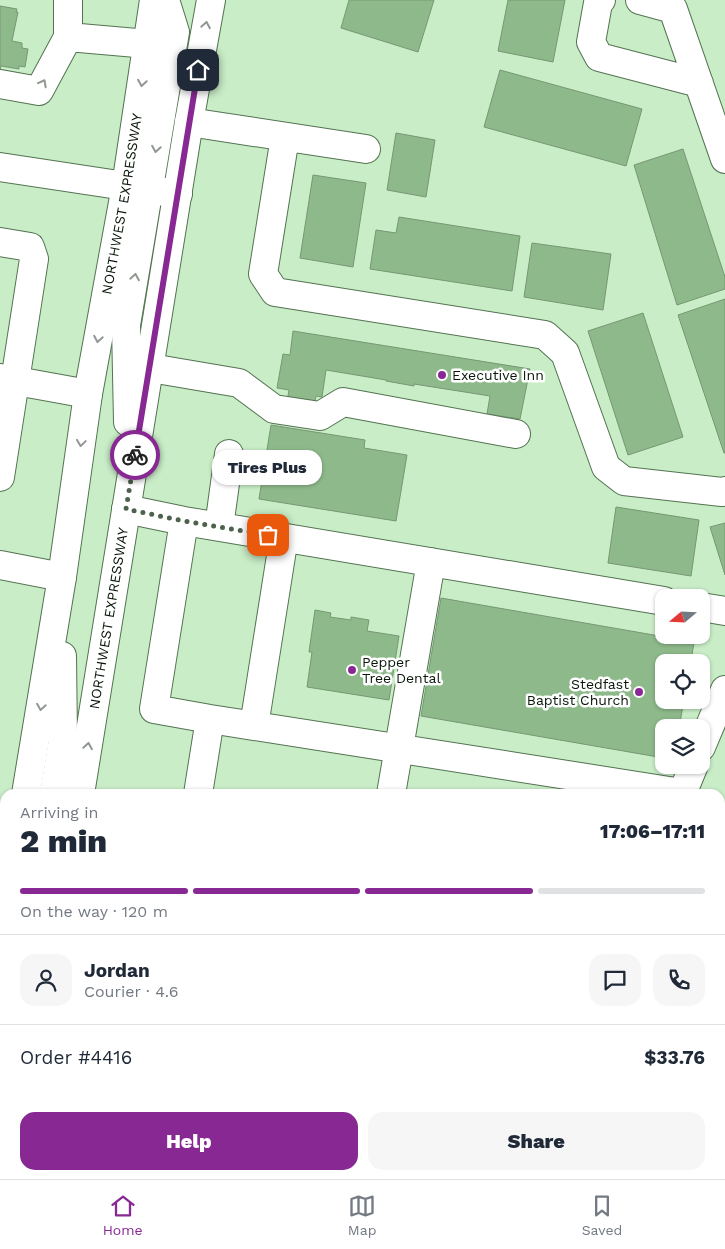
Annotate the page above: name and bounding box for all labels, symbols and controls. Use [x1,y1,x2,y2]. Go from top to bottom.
one-way arrow [201,21,211,29]
pin [177,49,219,91]
icon: home [184,56,212,84]
one-way arrow [37,79,47,88]
one-way arrow [137,79,147,87]
street label: NORTHWEST EXPRESSWAY [98,112,145,296]
one-way arrow [152,145,162,154]
one-way arrow [129,272,139,281]
one-way arrow [94,335,104,344]
place label: Executive Inn [452,367,544,383]
marker: Executive Inn [436,369,448,381]
courier [110,430,160,480]
one-way arrow [77,438,87,447]
icon: bike [121,441,149,469]
callout: Tires Plus [213,450,323,485]
text: Tires Plus [227,458,307,477]
pin [247,514,289,556]
icon: bag [254,521,282,549]
street label: NORTHWEST EXPRESSWAY [86,526,131,710]
north arrow [655,589,710,644]
map controls [655,589,710,774]
place label: Pepper Tree Dental [362,654,441,686]
button: locate [655,654,710,709]
marker: Pepper Tree Dental [346,664,358,676]
place label: Stedfast Baptist Church [527,676,629,708]
marker: Stedfast Baptist Church [633,686,645,698]
one-way arrow [36,703,46,711]
button: layers [655,719,710,774]
one-way arrow [82,741,93,749]
text: Arriving in [20,803,98,822]
text: 17:06–17:11 [600,820,705,843]
text: 2 min [20,822,107,860]
text: On the way · 120 m [20,902,168,921]
button: person [20,954,72,1006]
button: chat [589,954,641,1006]
button: phone [653,954,705,1006]
text: Jordan [84,959,150,982]
text: Courier · 4.6 [84,982,179,1001]
text: Order #4416 [20,1046,132,1069]
text: $33.76 [644,1046,705,1069]
button: Help [20,1112,358,1170]
button: Share [368,1112,705,1170]
tab: Home [103,1192,143,1238]
tab: Map [348,1192,376,1238]
tab: Saved [582,1192,622,1238]

